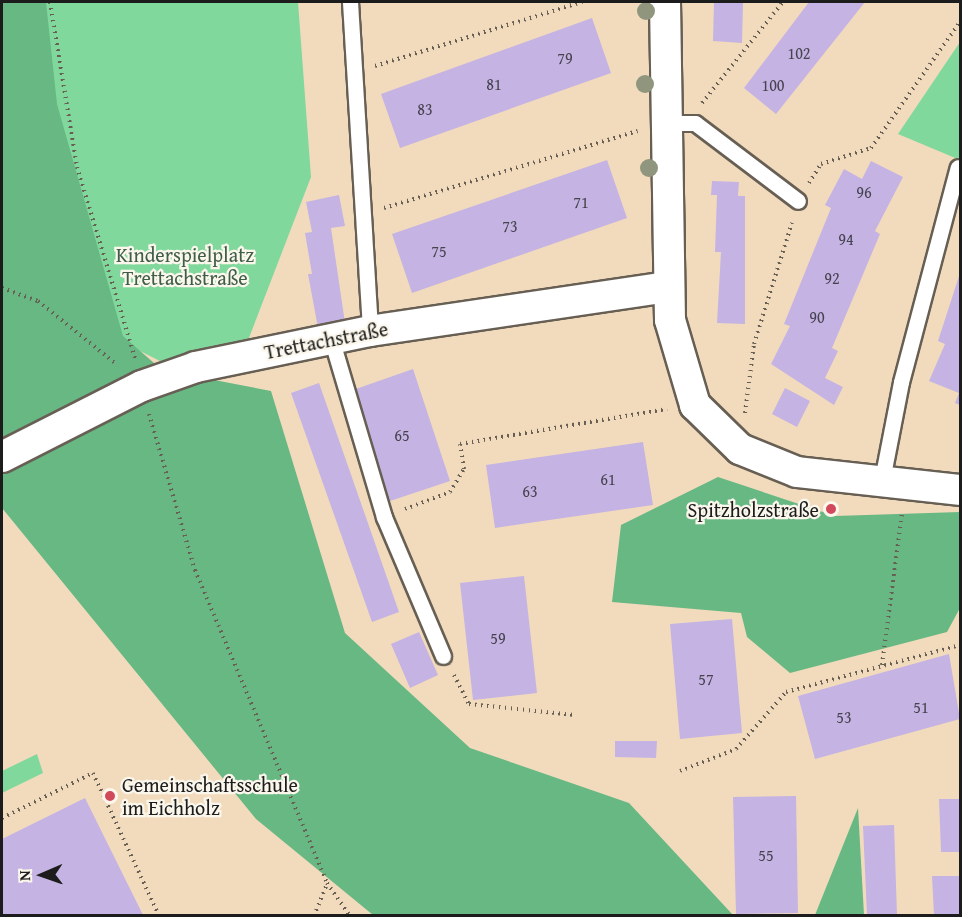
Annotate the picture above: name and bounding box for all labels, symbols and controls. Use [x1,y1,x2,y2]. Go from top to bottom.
house number: 102 [787,43,811,63]
house number: 79 [557,48,573,68]
house number: 81 [486,74,502,94]
house number: 100 [761,75,785,95]
house number: 83 [417,99,433,119]
house number: 96 [856,182,872,202]
house number: 71 [573,192,589,212]
house number: 73 [502,216,518,236]
house number: 94 [838,229,854,249]
house number: 75 [431,241,447,261]
park label: Kinderspielplatz Trettachstraße [116,242,254,289]
house number: 92 [824,268,840,288]
house number: 90 [809,307,825,327]
street label: Trettachstraße [262,316,390,364]
house number: 65 [394,425,410,445]
house number: 61 [600,469,616,489]
house number: 63 [522,481,538,501]
place label: Spitzholzstraße [688,497,819,521]
marker: Spitzholzstraße [824,502,838,516]
house number: 59 [490,628,506,648]
house number: 57 [698,669,714,689]
house number: 51 [913,697,929,717]
house number: 53 [836,707,852,727]
place label: Gemeinschaftsschule im Eichholz [122,772,298,819]
marker: Gemeinschaftsschule im Eichholz [103,789,117,803]
north arrow [12,845,72,905]
house number: 55 [758,845,774,865]
text: N [12,870,36,881]

